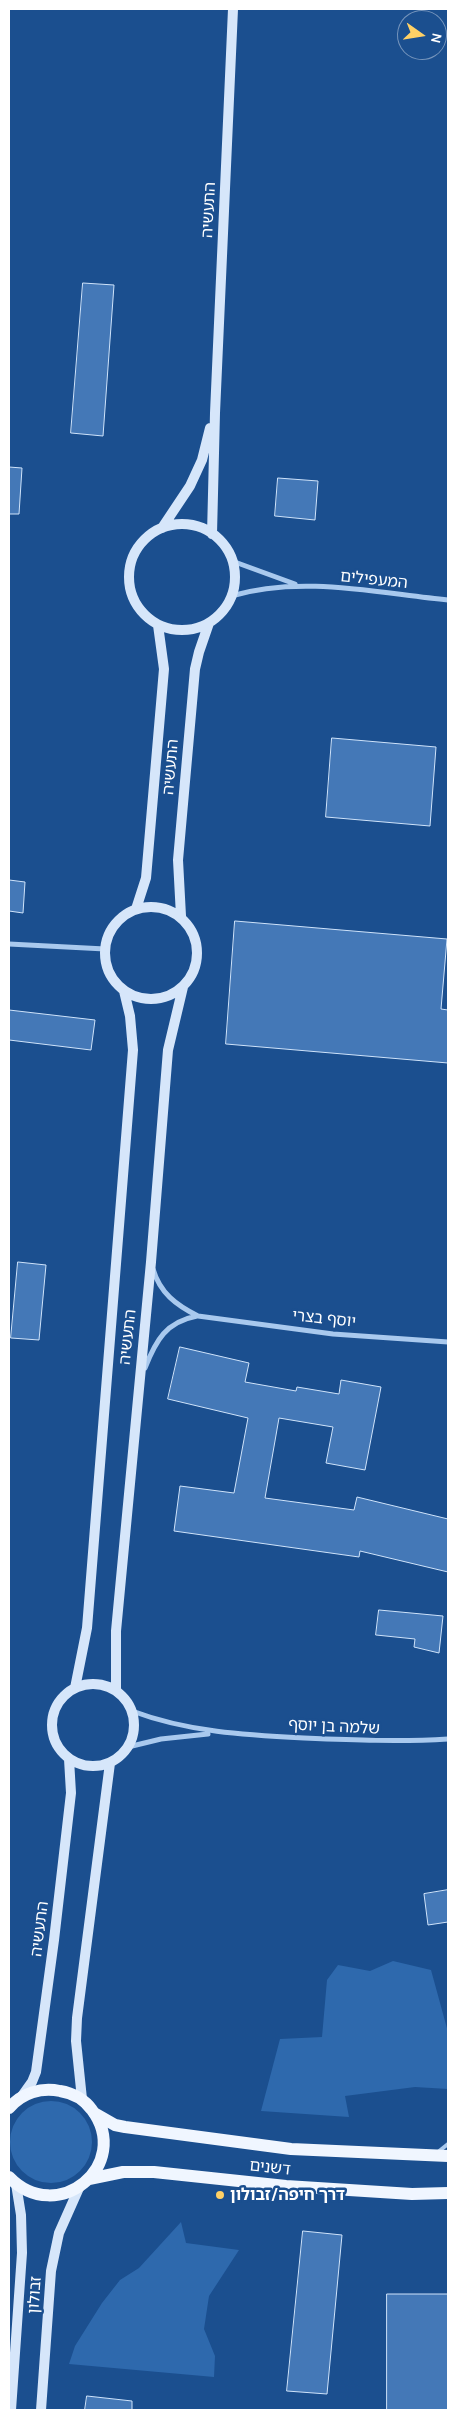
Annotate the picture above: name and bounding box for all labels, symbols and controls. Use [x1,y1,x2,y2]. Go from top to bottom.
north arrow [397,10,447,60]
text: N [427,31,446,45]
street label: התעשיה [198,182,220,238]
street label: המעפילים [339,567,409,593]
street label: התעשיה [159,738,183,796]
street label: יוסף בצרי [291,1306,357,1332]
street label: התעשיה [116,1308,140,1366]
street label: שלמה בן יוסף [288,1715,380,1739]
street label: התעשיה [27,1900,53,1958]
street label: דשנים [248,2156,292,2180]
place label: דרך חיפה/זבולון [230,2185,345,2205]
marker: דרך חיפה/זבולון [214,2189,226,2201]
street label: זבולון [24,2276,46,2314]

